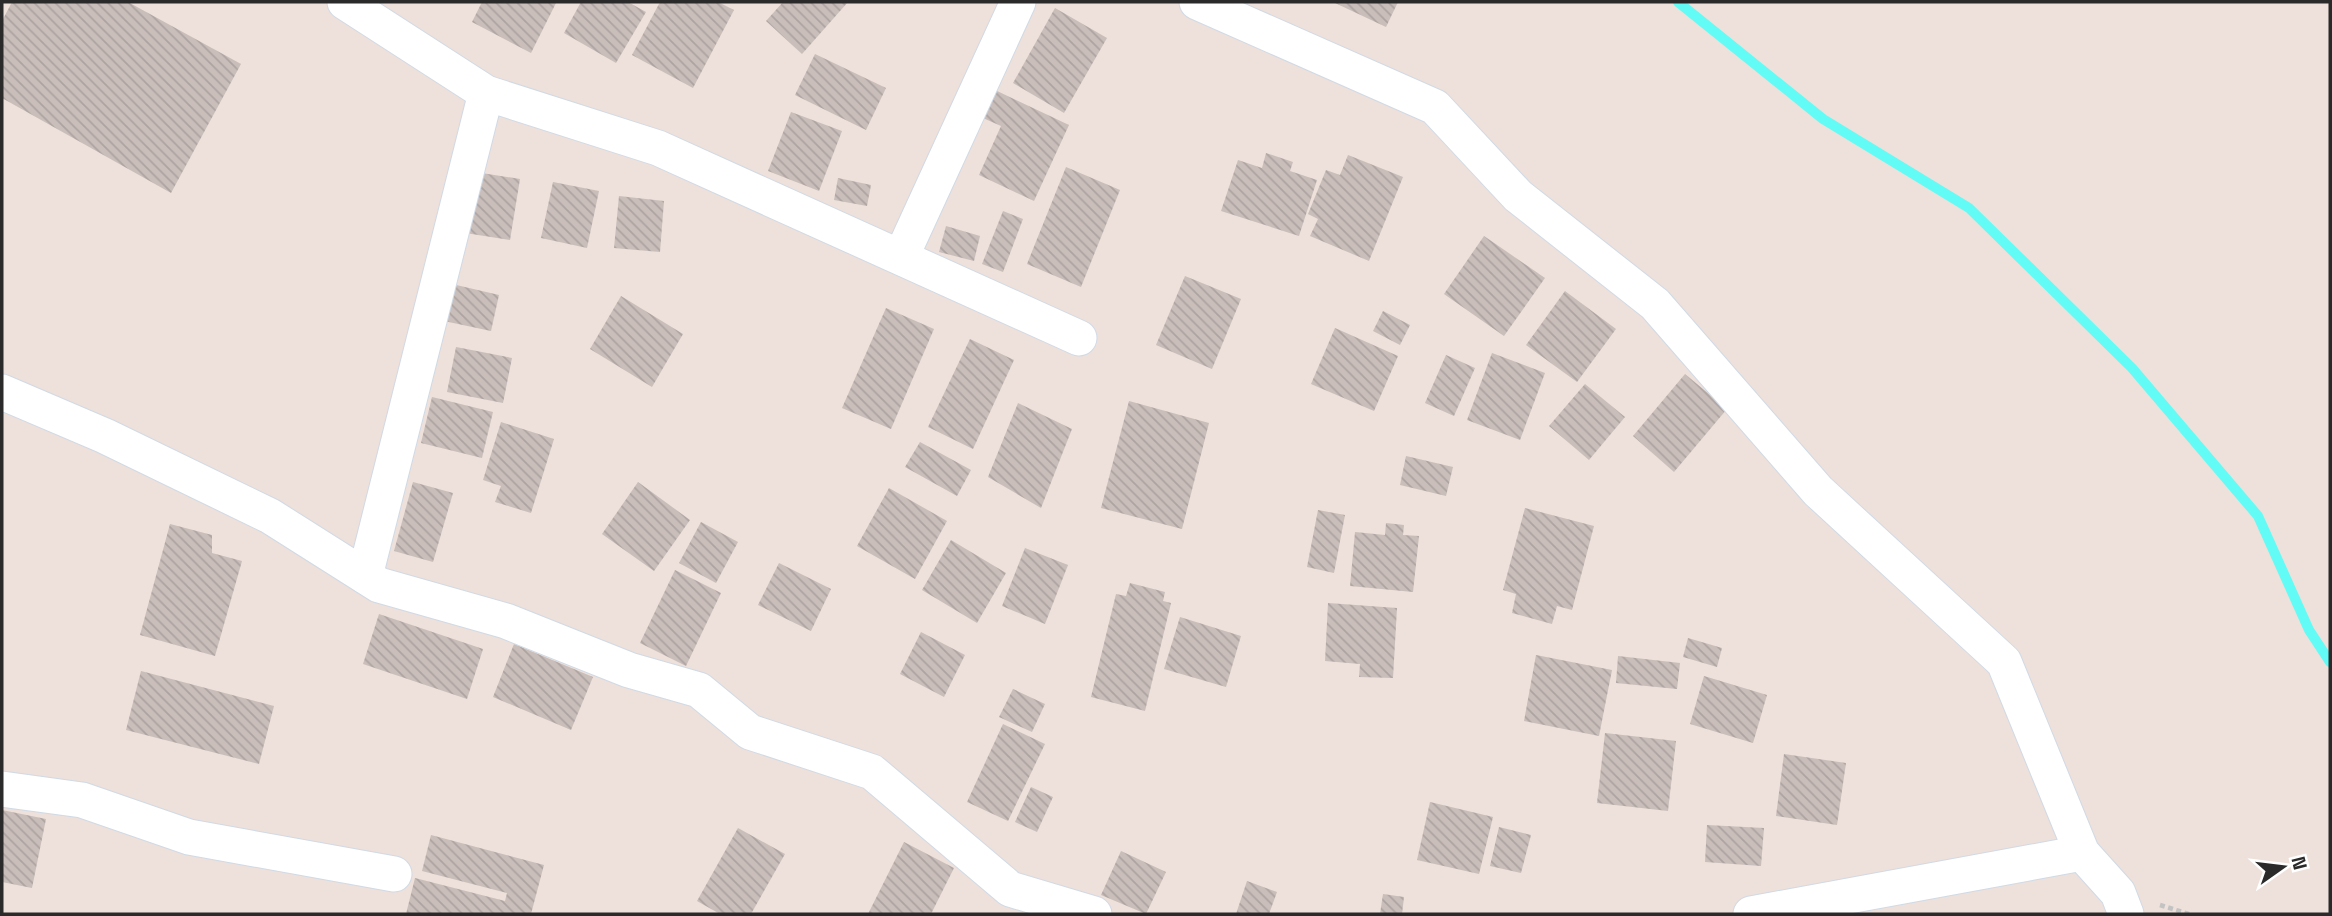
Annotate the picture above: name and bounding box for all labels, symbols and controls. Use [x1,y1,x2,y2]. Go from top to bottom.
north arrow [2248,832,2318,902]
text: N [2285,854,2313,872]

